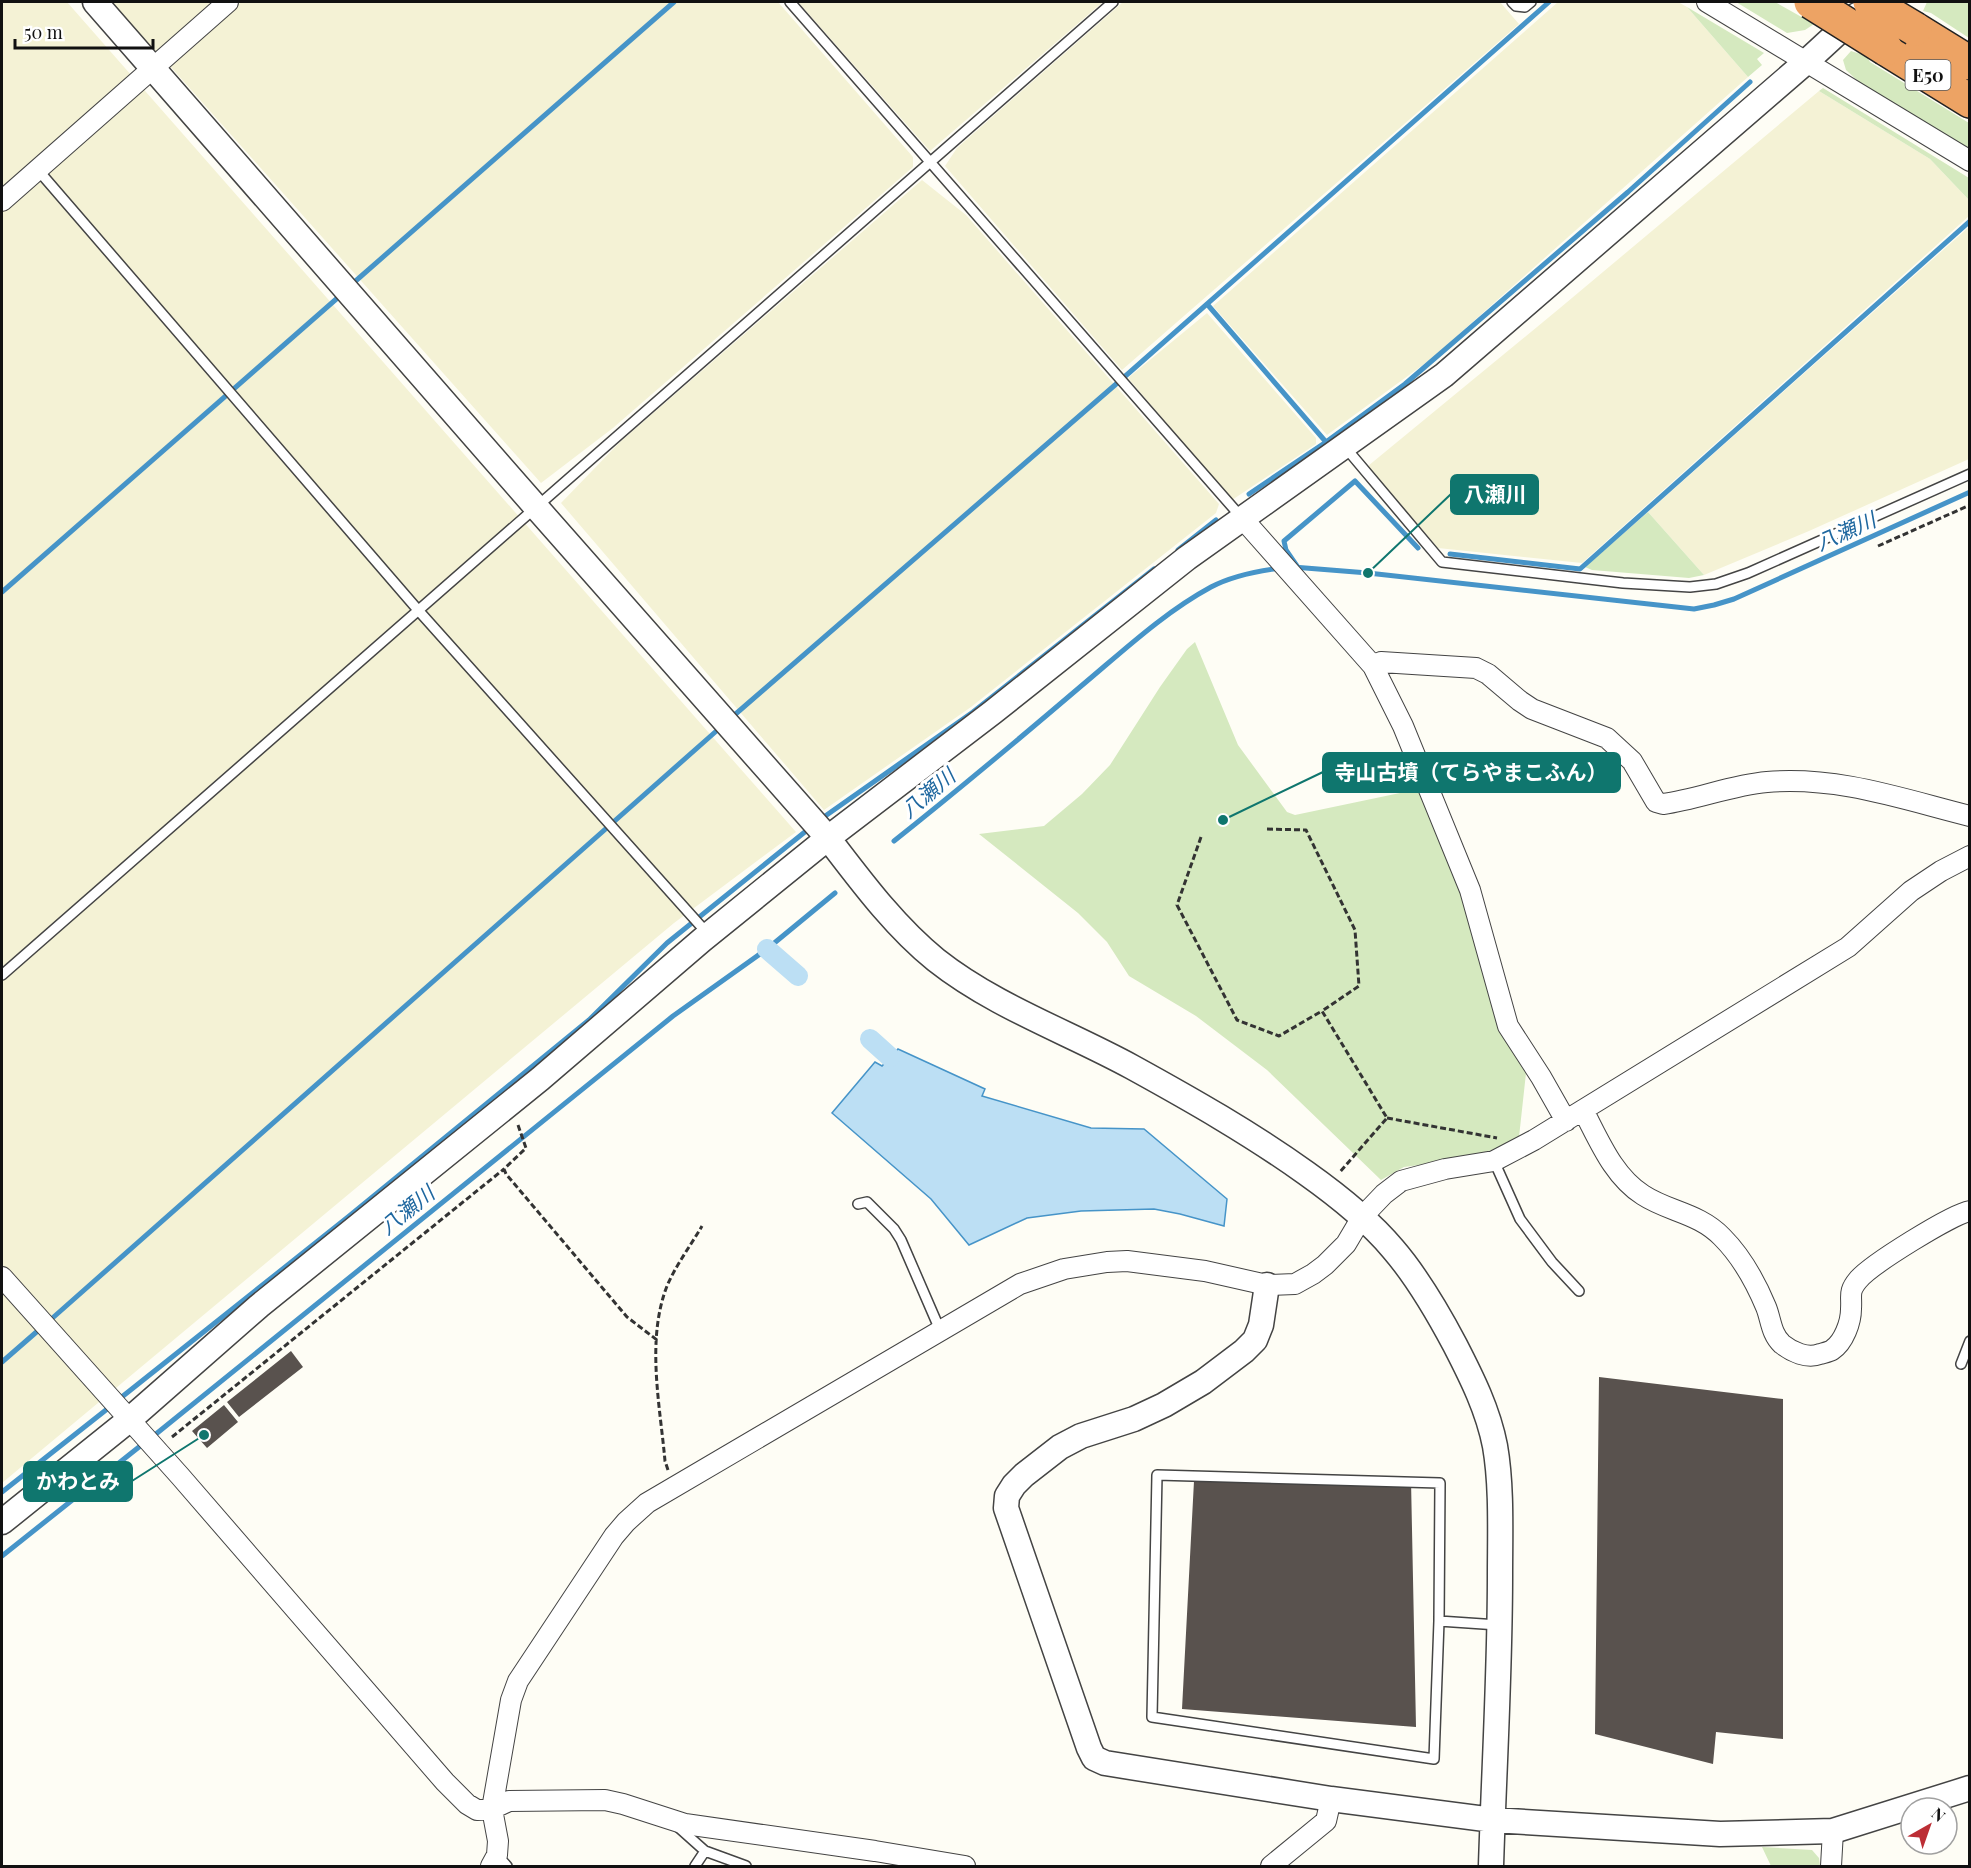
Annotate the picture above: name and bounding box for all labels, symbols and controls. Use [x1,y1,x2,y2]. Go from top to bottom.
scale bar [15,12,153,50]
text: 50 m [24,20,63,44]
road number: E50 [1906,60,1950,90]
callout: 八瀬川 [1451,475,1538,514]
text: 八瀬川 [1464,479,1527,507]
water label: 八瀬川 [1811,504,1881,556]
callout: 寺山古墳（てらやまこふん） [1323,753,1620,792]
text: 寺山古墳（てらやまこふん） [1335,757,1608,785]
water label: 八瀬川 [894,760,962,823]
water label: 八瀬川 [373,1177,441,1240]
callout: かわとみ [24,1462,132,1501]
text: かわとみ [36,1466,120,1494]
north arrow [1899,1796,1959,1856]
text: N [1928,1802,1950,1826]

